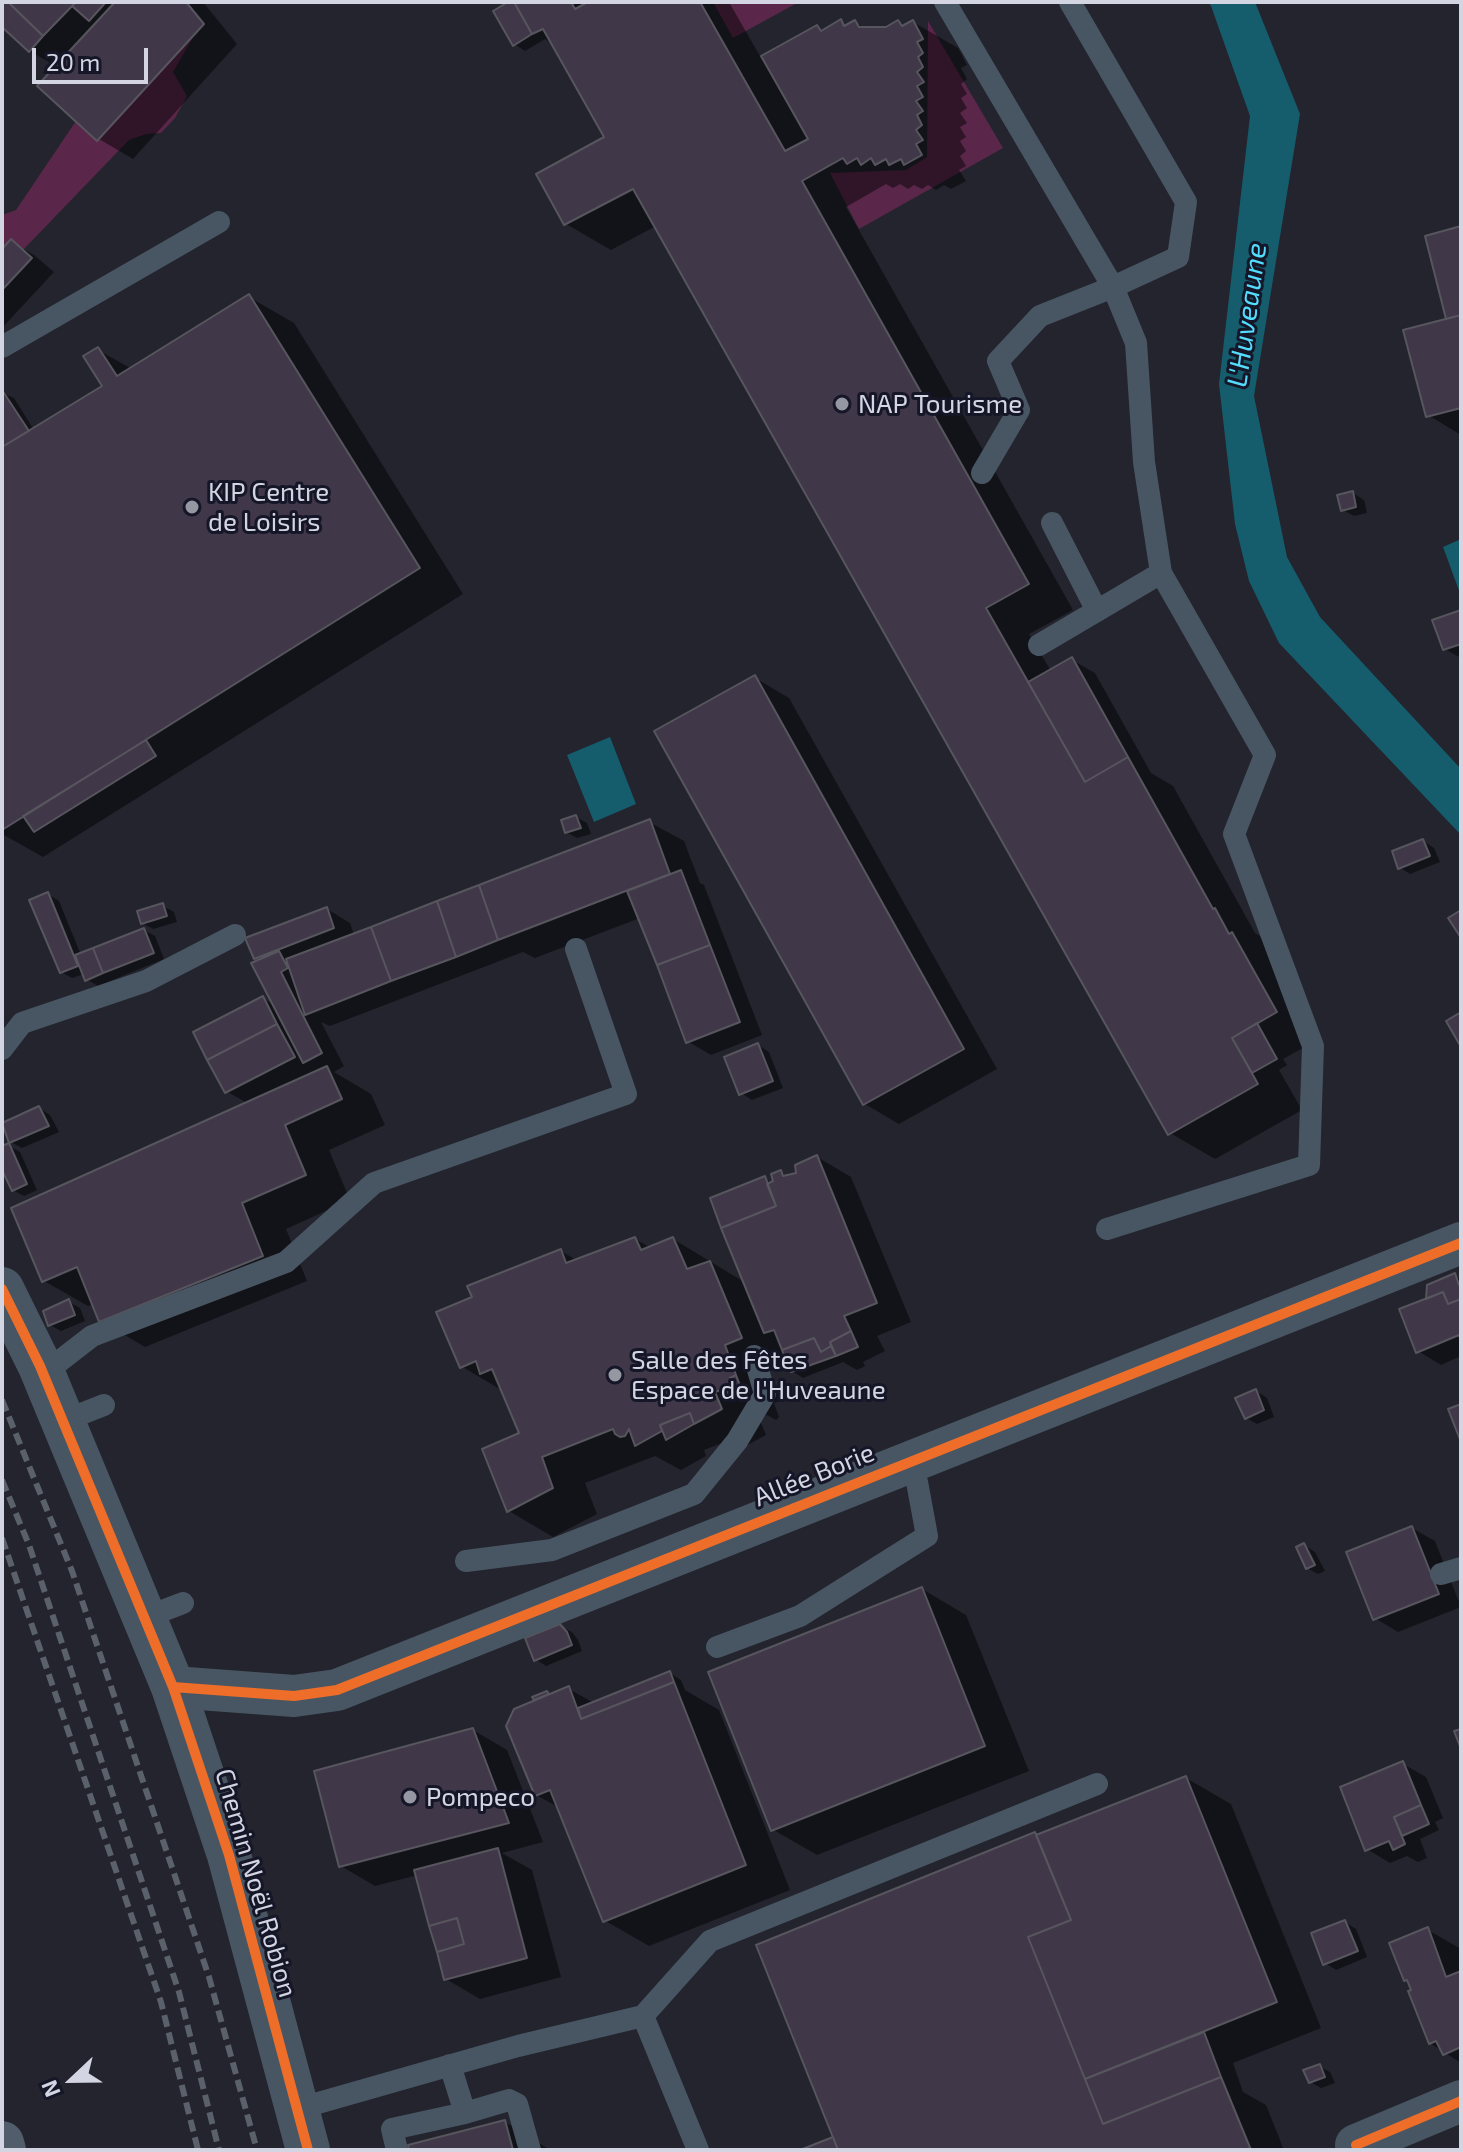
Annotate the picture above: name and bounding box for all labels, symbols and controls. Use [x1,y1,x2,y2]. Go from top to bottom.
scale bar [36,32,152,82]
text: 20 m [46,47,100,76]
water label: L'Huveaune [1220,241,1274,389]
place label: NAP Tourisme [858,388,1022,420]
marker: NAP Tourisme [833,395,851,413]
place label: KIP Centre de Loisirs [208,476,329,538]
marker: KIP Centre de Loisirs [183,498,201,516]
place label: Salle des Fêtes Espace de l'Huveaune [631,1344,886,1406]
marker: Salle des Fêtes Espace de l'Huveaune [606,1366,624,1384]
street label: Allée Borie [749,1437,879,1513]
street label: Chemin Noël Robion [208,1765,304,2001]
place label: Pompeco [426,1781,535,1813]
marker: Pompeco [401,1788,419,1806]
north arrow [32,2040,112,2120]
text: N [35,2077,65,2101]

